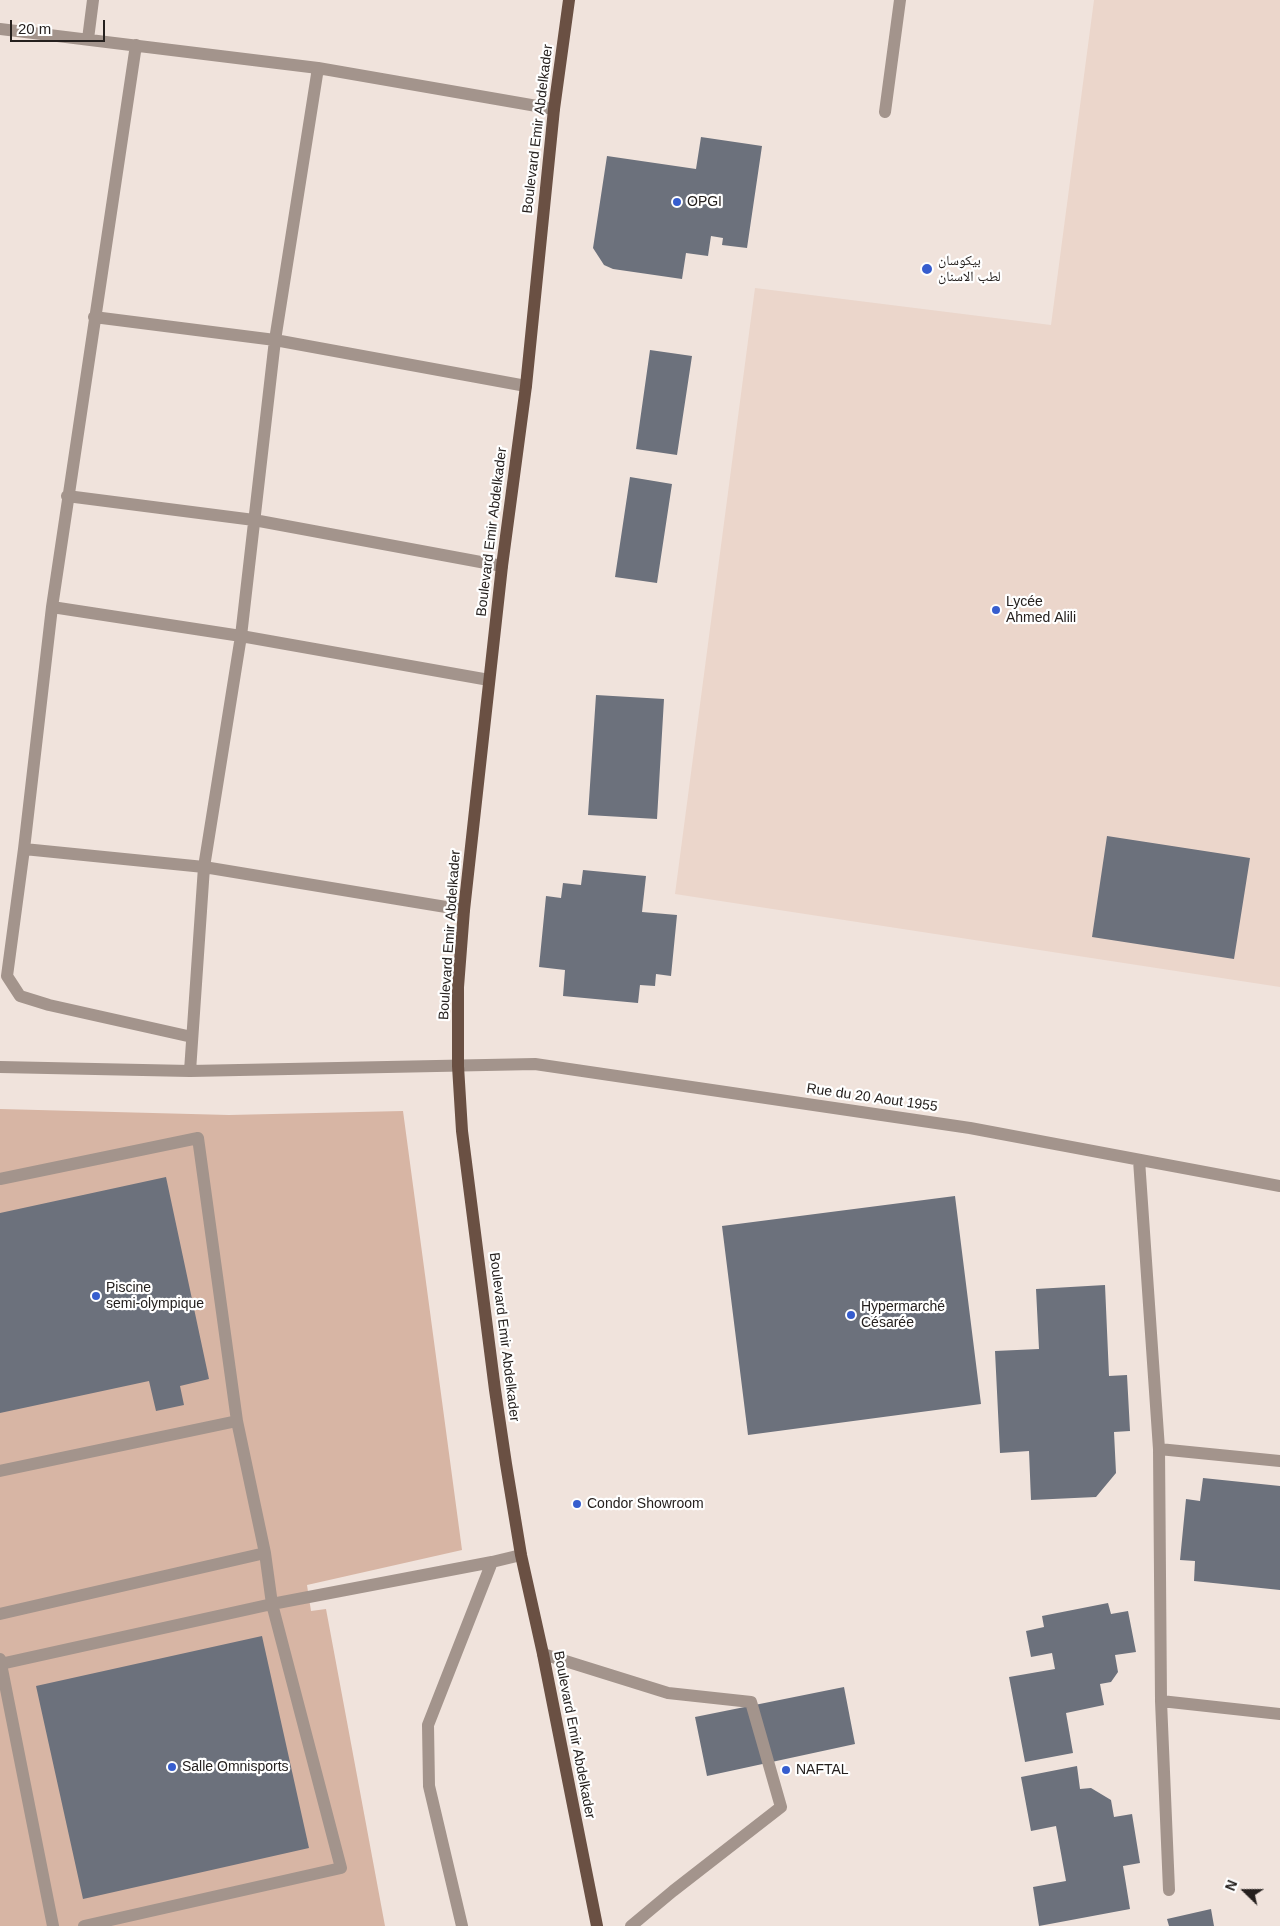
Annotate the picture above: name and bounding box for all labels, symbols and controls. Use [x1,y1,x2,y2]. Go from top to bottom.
scale bar [12,10,108,42]
text: 20 m [18,20,51,37]
street label: Boulevard Emir Abdelkader [519,43,557,215]
place label: OPGI [687,194,722,210]
marker: OPGI [671,196,683,208]
place label: بيكوسان لطب الاسنان [938,253,1001,286]
marker: بيكوسان لطب الاسنان [920,262,934,276]
street label: Boulevard Emir Abdelkader [473,446,511,618]
place label: Lycée Ahmed Alili [1006,594,1076,626]
marker: Lycée Ahmed Alili [990,604,1002,616]
street label: Boulevard Emir Abdelkader [436,849,464,1021]
street label: Rue du 20 Aout 1955 [805,1080,939,1116]
street label: Boulevard Emir Abdelkader [485,1251,523,1423]
place label: Piscine semi-olympique [106,1280,204,1312]
marker: Piscine semi-olympique [90,1290,102,1302]
place label: Hypermarché Césarée [861,1299,945,1331]
marker: Hypermarché Césarée [845,1309,857,1321]
place label: Condor Showroom [587,1496,704,1512]
marker: Condor Showroom [571,1498,583,1510]
street label: Boulevard Emir Abdelkader [549,1650,599,1820]
place label: Salle Omnisports [182,1759,289,1775]
marker: Salle Omnisports [166,1761,178,1773]
place label: NAFTAL [796,1762,849,1778]
marker: NAFTAL [780,1764,792,1776]
north arrow [1220,1866,1270,1916]
text: N [1222,1878,1240,1893]

